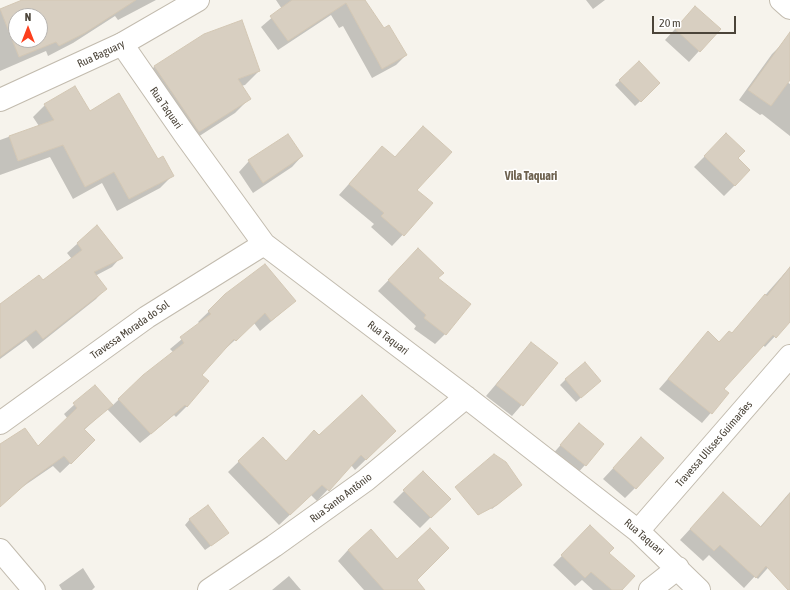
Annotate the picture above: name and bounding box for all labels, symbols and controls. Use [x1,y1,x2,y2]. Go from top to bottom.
north arrow [8,8,48,48]
scale bar [654,8,738,34]
text: N [25,11,31,23]
text: 20 m [659,16,681,30]
street label: Rua Baguary [75,37,127,71]
street label: Rua Taquari [147,85,185,131]
district label: Vila Taquari [505,169,557,183]
street label: Travessa Morada do Sol [88,298,172,362]
street label: Rua Taquari [365,318,411,358]
street label: Travessa Ulisses Guimarães [673,398,755,490]
street label: Rua Santo Antônio [307,470,375,526]
street label: Rua Taquari [622,516,666,558]

